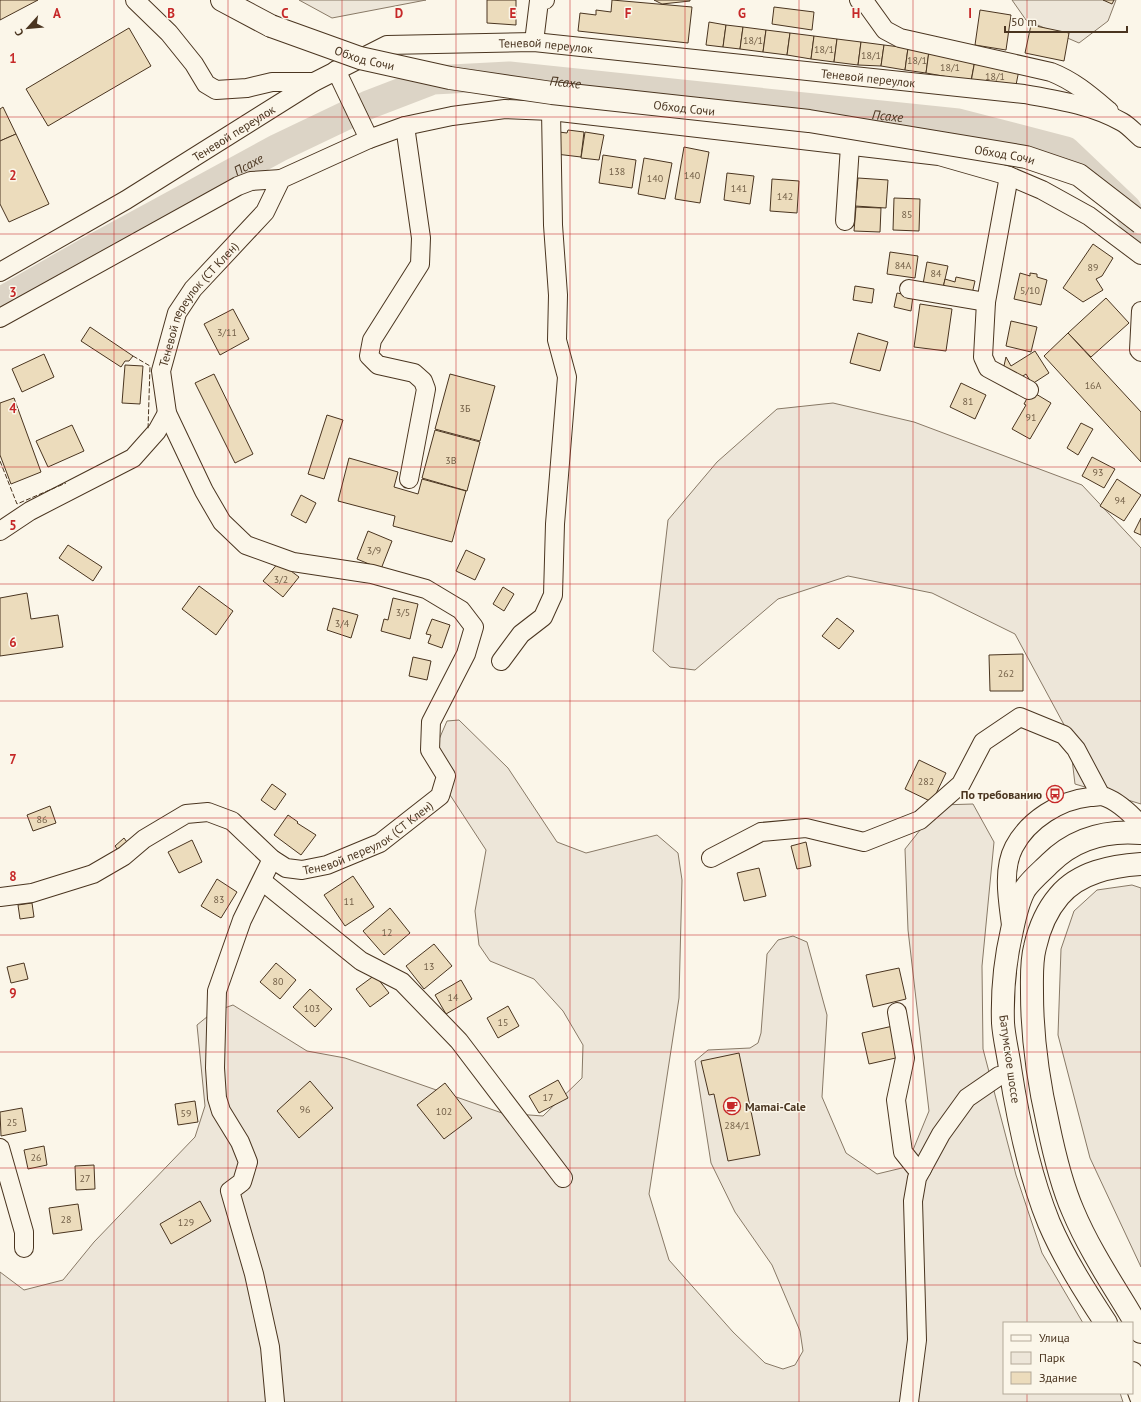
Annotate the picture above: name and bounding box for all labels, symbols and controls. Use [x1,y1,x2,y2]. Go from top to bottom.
text: A [53,5,61,22]
text: B [167,5,175,22]
text: C [281,5,289,22]
text: D [395,5,403,22]
text: E [510,5,517,22]
text: F [625,5,632,22]
text: G [738,5,746,22]
text: H [852,5,860,22]
text: I [968,5,972,22]
north arrow [8,8,48,48]
scale bar [1005,8,1127,34]
text: 50 m [1011,14,1037,29]
text: С [11,27,27,38]
street label: Теневой переулок [499,34,594,56]
house number: 18/1 [743,34,763,47]
street label: Обход Сочи [333,42,396,73]
house number: 18/1 [814,43,834,56]
house number: 18/1 [861,49,881,62]
text: 1 [9,50,17,67]
house number: 18/1 [907,54,927,67]
house number: 18/1 [940,61,960,74]
street label: Теневой переулок [820,65,916,90]
house number: 18/1 [985,70,1005,83]
water label: Псахе [549,72,582,92]
street label: Обход Сочи [653,97,716,118]
street label: Теневой переулок [189,101,278,164]
water label: Псахе [871,106,904,126]
street label: Обход Сочи [973,141,1037,167]
water label: Псахе [230,149,266,179]
house number: 138 [609,165,625,178]
text: 2 [9,167,17,184]
house number: 140 [684,169,701,182]
house number: 140 [647,172,664,185]
house number: 141 [731,182,747,195]
house number: 142 [777,190,793,203]
house number: 85 [902,208,912,221]
street label: Теневой переулок (СТ Клен) [155,238,241,368]
house number: 84А [895,259,912,272]
house number: 89 [1088,261,1098,274]
house number: 84 [931,267,942,280]
text: 3 [9,284,17,301]
house number: 5/10 [1020,284,1040,297]
house number: 3/11 [217,326,237,339]
house number: 16А [1085,379,1102,392]
house number: 81 [963,395,973,408]
text: 4 [9,400,17,417]
house number: 3Б [460,402,471,415]
house number: 91 [1026,411,1036,424]
house number: 3В [445,454,457,467]
house number: 93 [1093,466,1103,479]
house number: 94 [1115,494,1126,507]
text: 5 [9,517,17,534]
house number: 3/9 [367,544,381,557]
house number: 3/2 [274,573,288,586]
house number: 3/5 [396,606,410,619]
house number: 3/4 [335,617,350,630]
text: 6 [9,634,17,651]
house number: 262 [998,667,1014,680]
text: 7 [9,751,17,768]
house number: 282 [918,775,934,788]
bus stop icon: По требованию [1045,784,1065,804]
place label: По требованию [961,787,1042,802]
street label: Теневой переулок (СТ Клен) [301,797,436,877]
house number: 86 [37,813,47,826]
text: 8 [9,868,17,885]
house number: 83 [214,893,224,906]
house number: 11 [344,895,354,908]
house number: 12 [382,926,392,939]
house number: 13 [424,960,434,973]
house number: 80 [273,975,284,988]
text: 9 [9,985,17,1002]
house number: 14 [448,991,459,1004]
house number: 103 [304,1002,320,1015]
street label: Батумское шоссе [996,1014,1024,1104]
house number: 15 [498,1016,508,1029]
house number: 17 [543,1091,553,1104]
cafe icon: Mamai-Cale [722,1096,742,1116]
place label: Mamai-Cale [745,1099,806,1114]
house number: 96 [300,1103,310,1116]
house number: 102 [436,1105,452,1118]
house number: 59 [181,1107,191,1120]
house number: 25 [7,1116,17,1129]
house number: 284/1 [724,1119,750,1132]
house number: 26 [31,1151,41,1164]
house number: 27 [80,1172,90,1185]
house number: 28 [61,1213,71,1226]
house number: 129 [178,1216,194,1229]
legend [1003,1322,1133,1394]
text: Улица [1039,1330,1070,1345]
text: Парк [1039,1350,1065,1365]
text: Здание [1039,1370,1077,1385]

